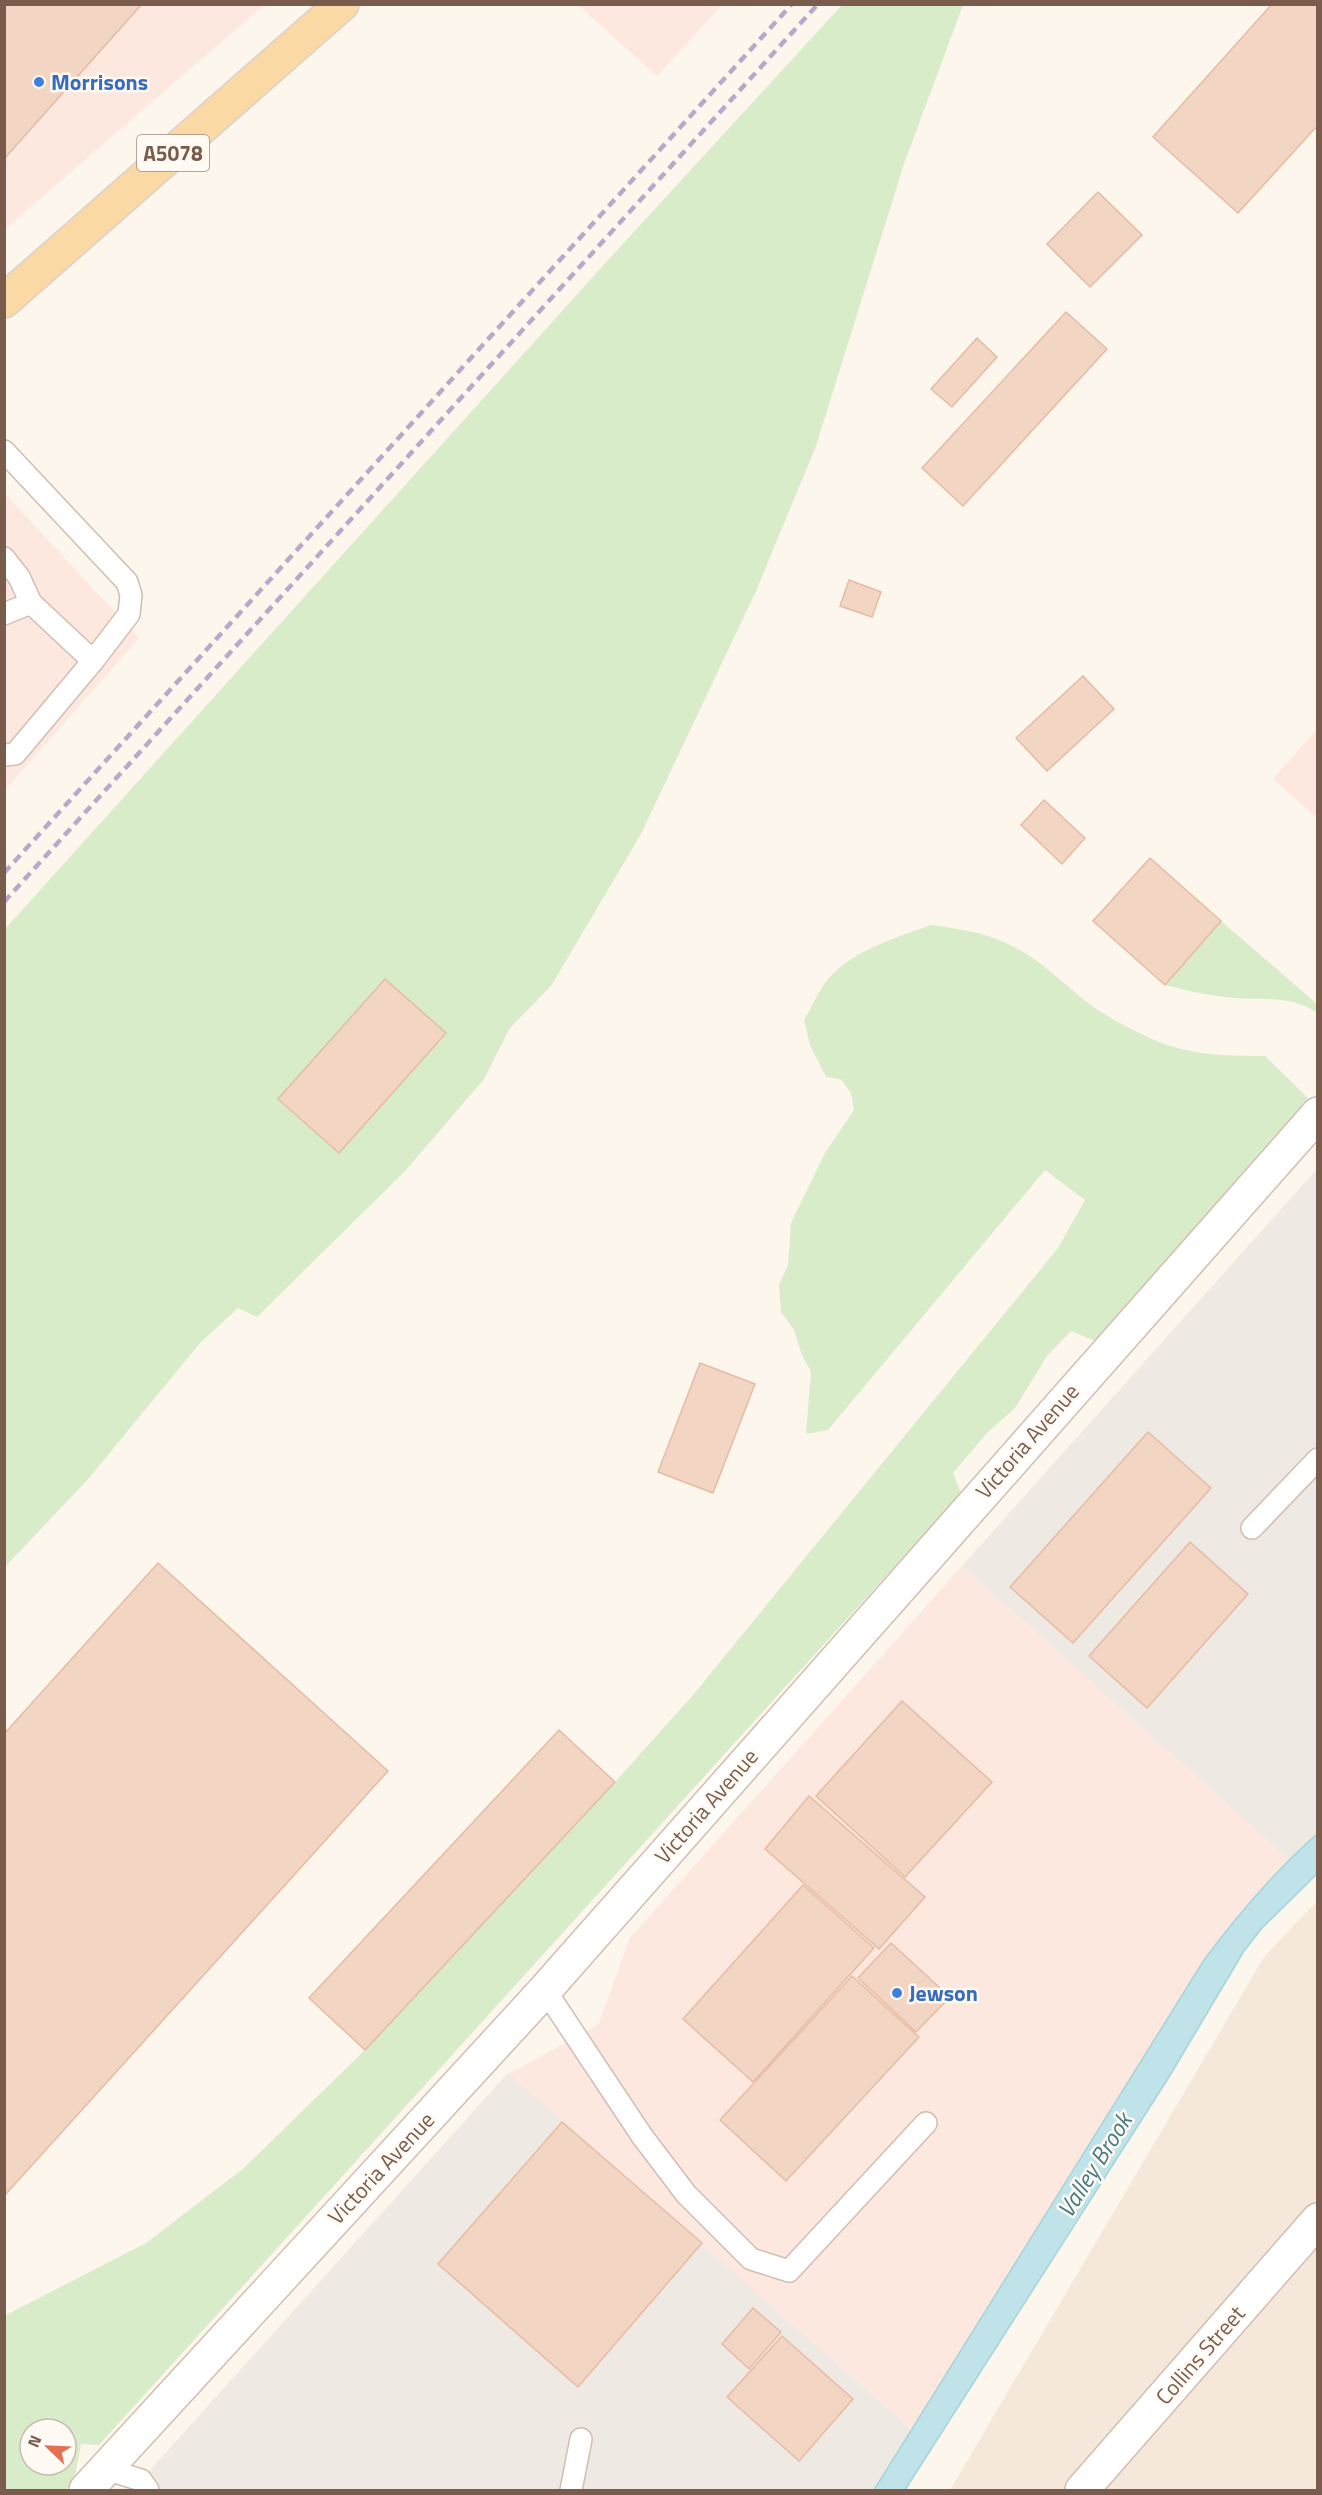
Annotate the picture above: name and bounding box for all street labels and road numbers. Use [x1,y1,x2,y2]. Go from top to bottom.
road number: A5078 [137,135,209,171]
street label: Victoria Avenue [967,1376,1087,1506]
street label: Victoria Avenue [646,1741,766,1871]
street label: Victoria Avenue [320,2104,442,2232]
street label: Collins Street [1147,2298,1253,2412]

